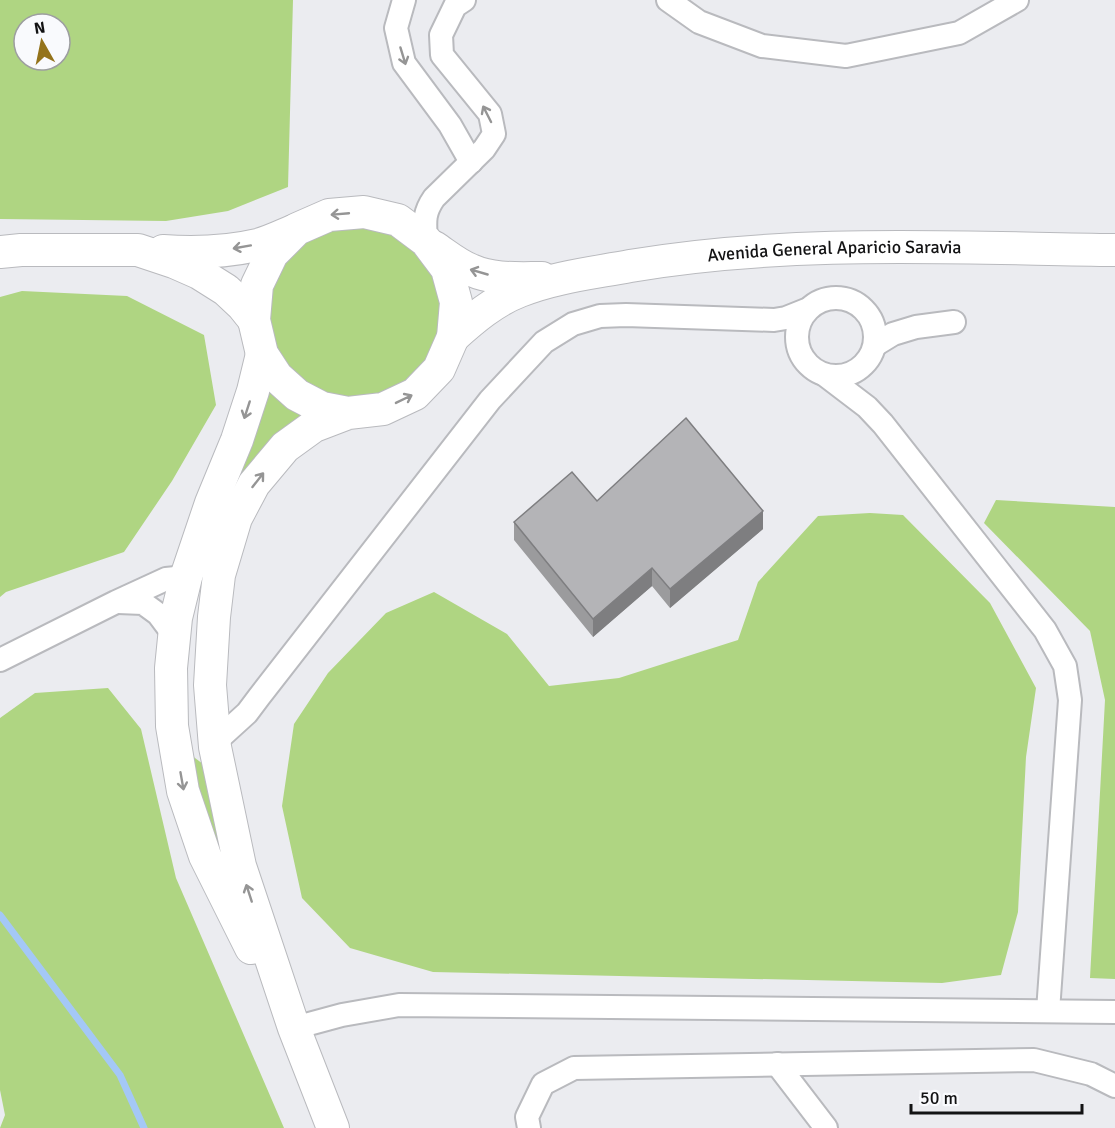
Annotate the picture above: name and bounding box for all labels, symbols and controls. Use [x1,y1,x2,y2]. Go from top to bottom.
north arrow [12,12,72,72]
text: N [33,17,47,39]
one-way arrow [398,46,409,65]
one-way arrow [481,106,493,123]
one-way arrow [331,209,351,220]
street label: Avenida General Aparicio Saravia [706,236,962,267]
one-way arrow [232,242,252,253]
one-way arrow [470,266,489,277]
one-way arrow [395,392,413,404]
one-way arrow [240,400,251,419]
one-way arrow [251,472,264,488]
one-way arrow [176,771,187,790]
one-way arrow [243,884,254,903]
scale bar [911,1077,1082,1115]
text: 50 m [920,1087,958,1109]

